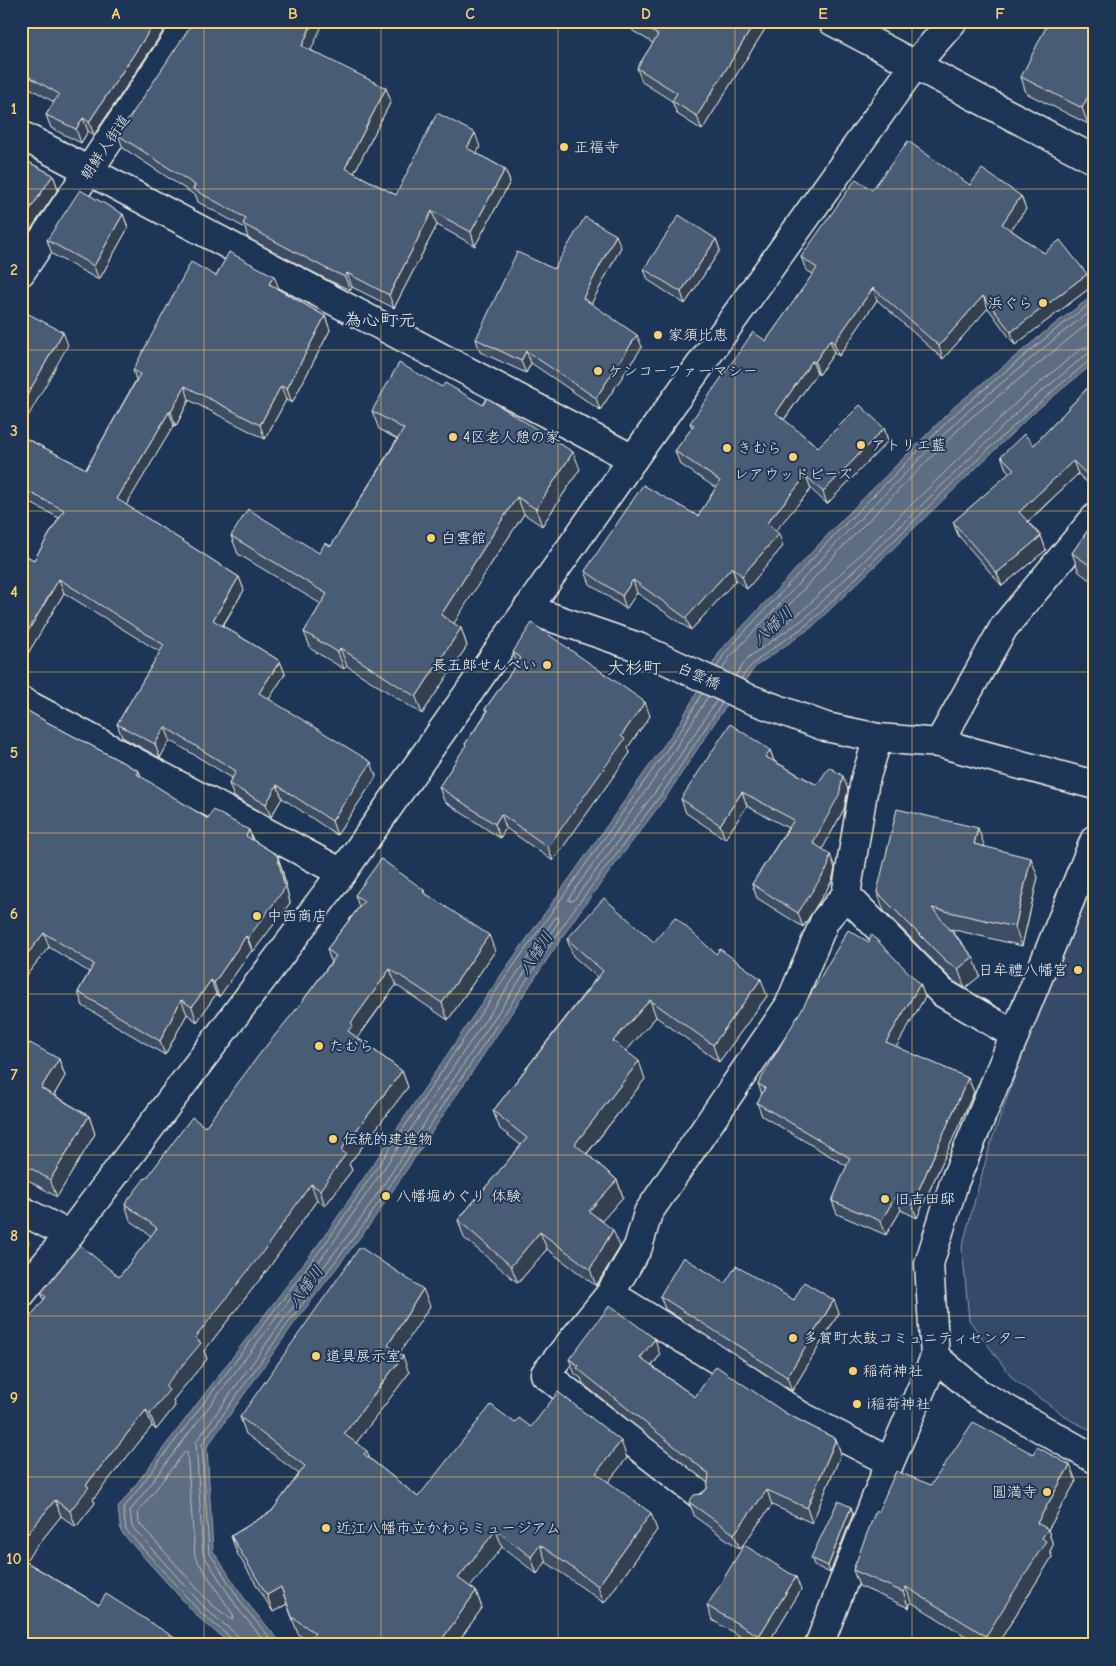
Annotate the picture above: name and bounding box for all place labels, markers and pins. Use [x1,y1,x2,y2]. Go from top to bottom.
place label: 正福寺 [574,138,619,156]
marker: 正福寺 [558,141,570,153]
place label: 浜ぐら [988,294,1033,312]
marker: 浜ぐら [1037,297,1049,309]
place label: 家須比恵 [668,326,728,344]
marker: 家須比恵 [652,329,664,341]
place label: ケンコーファーマシー [608,362,758,380]
marker: ケンコーファーマシー [592,365,604,377]
place label: 4区老人憩の家 [463,428,560,446]
marker: 4区老人憩の家 [447,431,459,443]
place label: アトリエ藍 [871,436,946,454]
place label: きむら [737,439,782,457]
marker: アトリエ藍 [855,439,867,451]
marker: きむら [721,442,733,454]
marker: レアウッドビーズ [787,451,799,463]
place label: レアウッドビーズ [734,465,852,483]
place label: 白雲館 [441,529,486,547]
marker: 白雲館 [425,532,437,544]
place label: 長五郎せんべい [432,656,537,674]
marker: 長五郎せんべい [541,659,553,671]
place label: 中西商店 [267,907,327,925]
marker: 中西商店 [251,910,263,922]
place label: 日牟禮八幡宮 [978,961,1068,979]
marker: 日牟禮八幡宮 [1072,964,1084,976]
place label: たむら [329,1037,374,1055]
marker: たむら [313,1040,325,1052]
place label: 伝統的建造物 [343,1130,433,1148]
marker: 伝統的建造物 [327,1133,339,1145]
place label: 八幡堀めぐり 体験 [396,1187,521,1205]
marker: 八幡堀めぐり 体験 [380,1190,392,1202]
place label: 旧吉田邸 [895,1190,955,1208]
marker: 旧吉田邸 [879,1193,891,1205]
place label: 多賀町太鼓コミュニティセンター [803,1329,1027,1347]
marker: 多賀町太鼓コミュニティセンター [787,1332,799,1344]
place label: 道具展示室 [326,1347,401,1365]
marker: 道具展示室 [310,1350,322,1362]
place label: 稲荷神社 [863,1362,923,1380]
marker: 稲荷神社 [847,1365,859,1377]
place label: i稲荷神社 [867,1395,930,1413]
marker: i稲荷神社 [851,1398,863,1410]
place label: 圓満寺 [992,1483,1037,1501]
marker: 圓満寺 [1041,1486,1053,1498]
place label: 近江八幡市立かわらミュージアム [336,1519,561,1537]
marker: 近江八幡市立かわらミュージアム [320,1522,332,1534]

